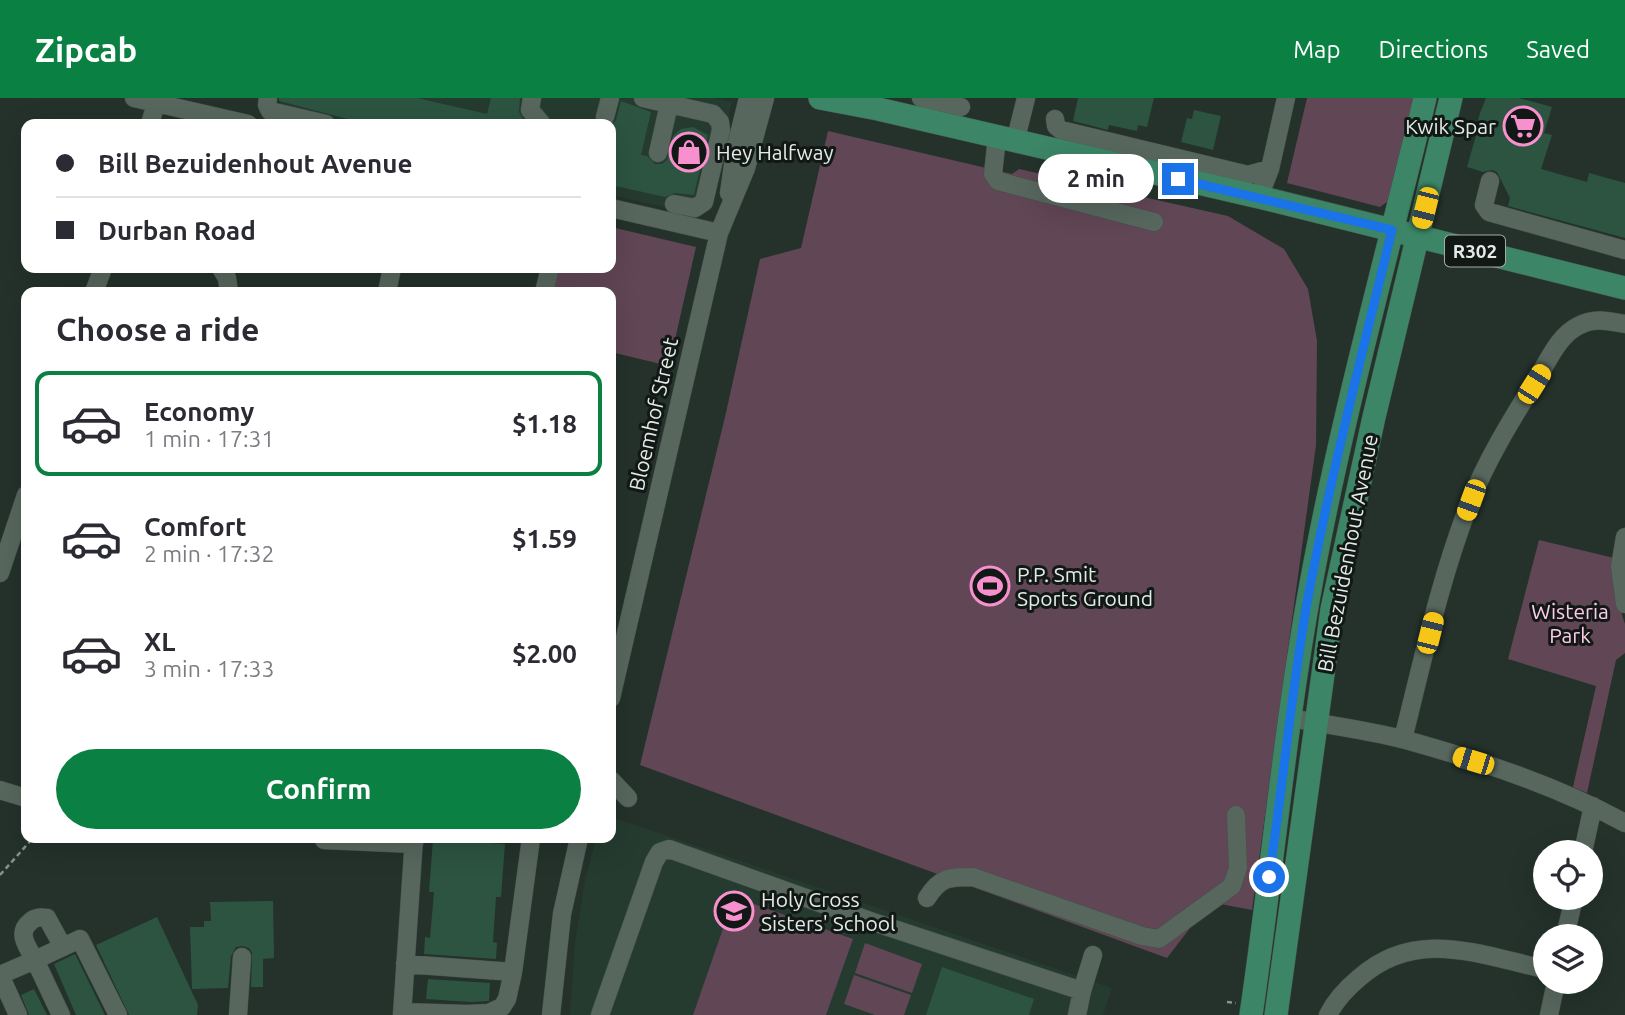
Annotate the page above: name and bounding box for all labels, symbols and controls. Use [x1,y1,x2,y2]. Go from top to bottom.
text: Zipcab [35,31,137,68]
text: Map [1293,36,1340,63]
text: Directions [1378,36,1488,63]
text: Saved [1526,36,1590,63]
supermarket icon: Kwik Spar [1502,105,1544,147]
place label: Kwik Spar [1405,114,1496,138]
shop icon: Hey Halfway [668,131,710,173]
place label: Hey Halfway [716,140,834,164]
text: Bill Bezuidenhout Avenue [98,149,412,178]
callout: 2 min [1038,154,1154,204]
route end [1162,163,1194,195]
text: 2 min [1067,166,1125,191]
car [1410,185,1441,231]
text: Durban Road [98,216,256,245]
road number: R302 [1445,236,1505,266]
text: Choose a ride [56,311,259,347]
street label: Bloemhof Street [624,335,682,493]
car [1514,361,1555,407]
icon: car [60,392,123,455]
text: Economy [144,397,254,426]
text: $1.18 [512,409,577,438]
text: 1 min · 17:31 [144,426,275,451]
street label: Bill Bezuidenhout Avenue [1312,432,1382,674]
car [1454,477,1489,523]
icon: car [60,507,123,570]
text: Comfort [144,512,247,541]
text: $1.59 [512,524,577,553]
text: 2 min · 17:32 [144,541,275,566]
place label: P.P. Smit Sports Ground [1017,562,1153,610]
sports icon: P.P. Smit Sports Ground [969,565,1011,607]
park label: Wisteria Park [1531,599,1609,647]
car [1415,610,1446,656]
icon: car [60,622,123,685]
text: XL [144,627,175,656]
text: $2.00 [512,639,577,668]
text: 3 min · 17:33 [144,656,275,681]
car [1450,745,1497,777]
button: Confirm [56,749,581,829]
map controls [1533,840,1603,994]
button: locate [1533,840,1603,910]
route start [1253,861,1285,893]
place label: Holy Cross Sisters' School [761,887,896,935]
school or university icon: Holy Cross Sisters' School [713,890,755,932]
button: layers [1533,924,1603,994]

